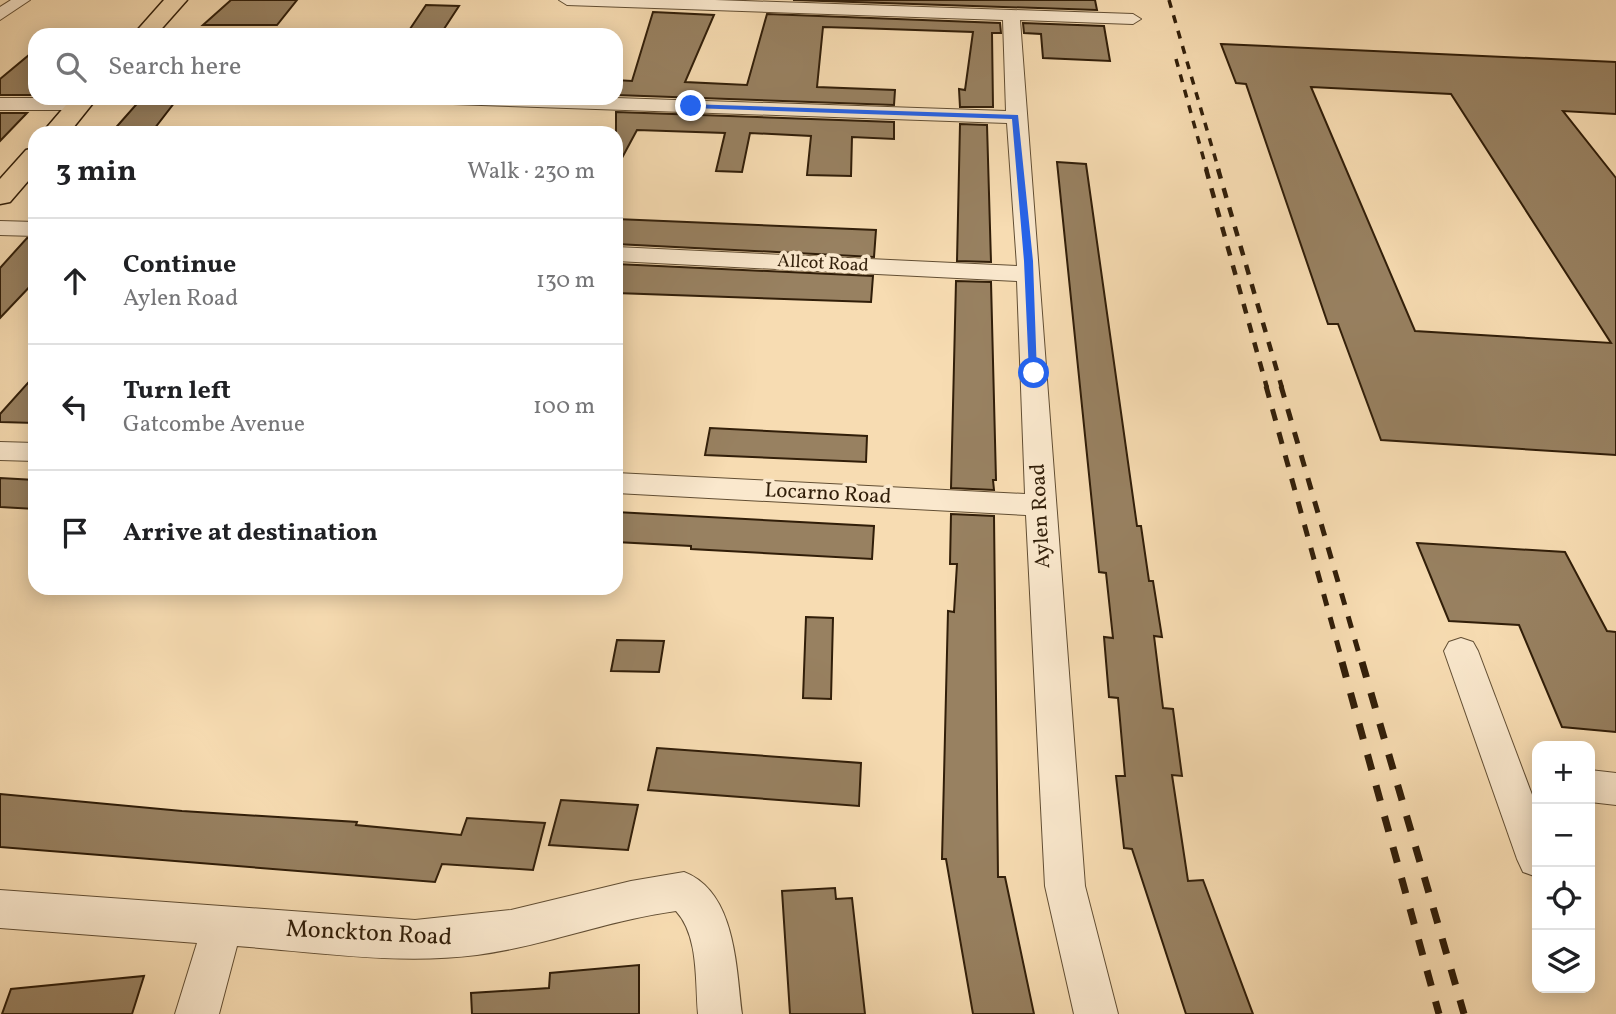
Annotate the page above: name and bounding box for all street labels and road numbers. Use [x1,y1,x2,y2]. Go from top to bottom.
street label: Allcot Road [777,249,869,279]
street label: Aylen Road [1024,463,1058,569]
street label: Locarno Road [764,476,892,512]
street label: Monckton Road [285,913,453,955]

